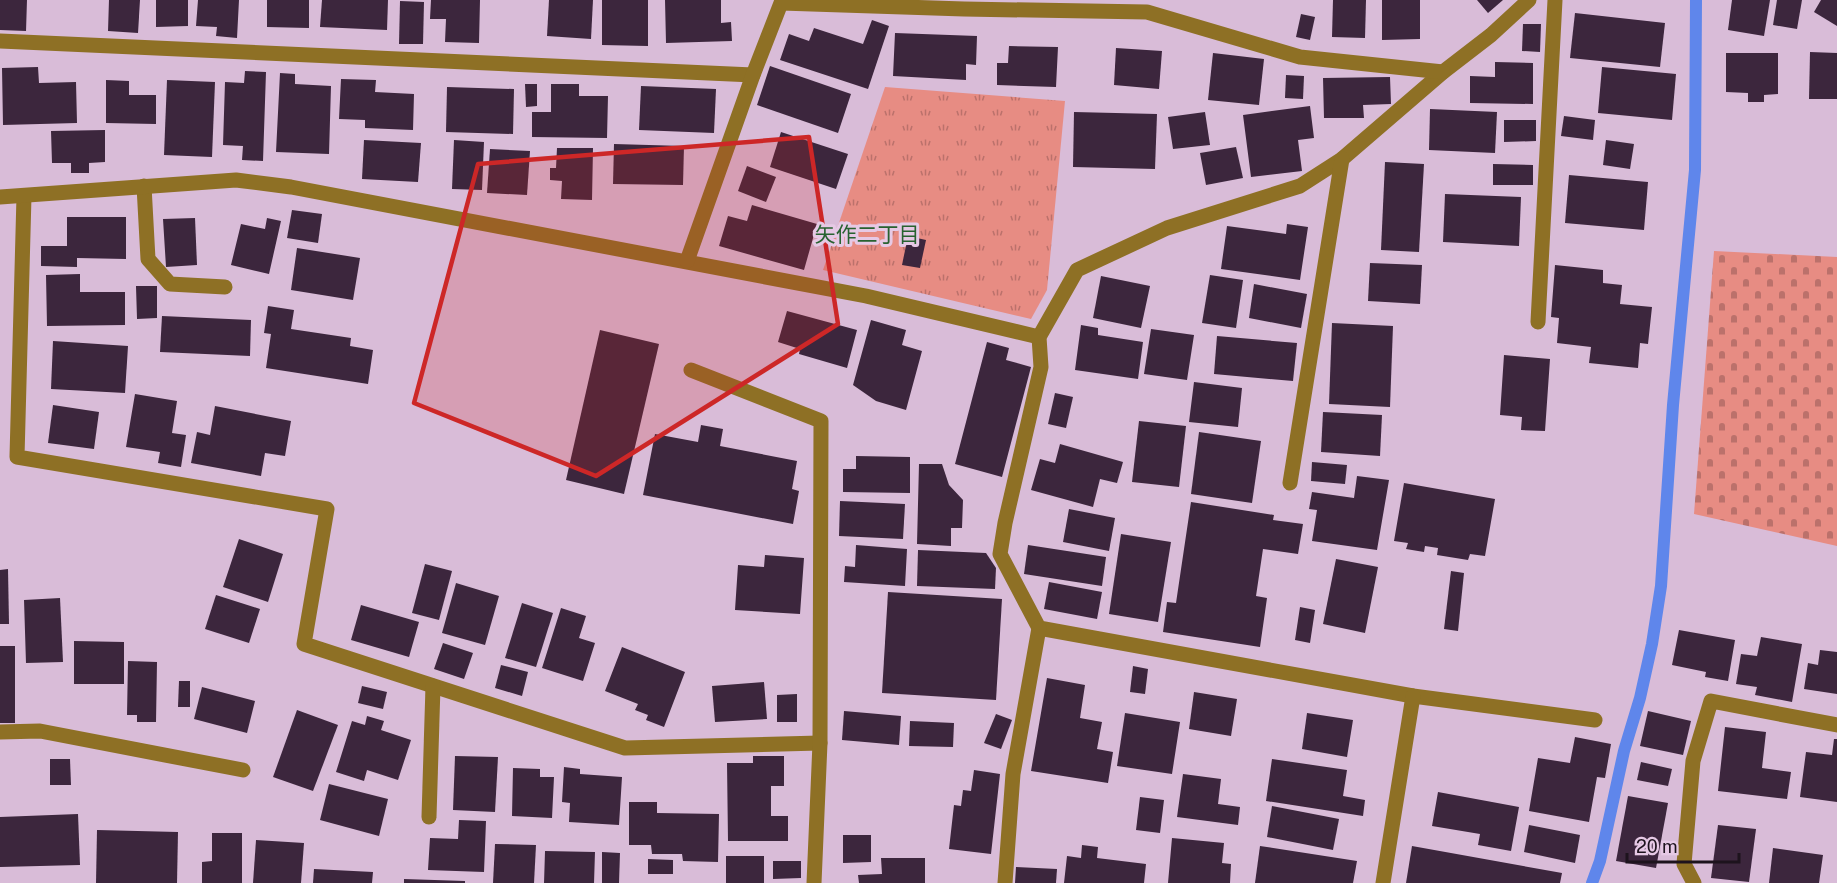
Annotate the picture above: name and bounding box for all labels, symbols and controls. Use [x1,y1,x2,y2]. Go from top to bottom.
district label: 矢作二丁目 [815,222,920,247]
scale bar [1627,826,1740,864]
text: 20 m [1636,836,1678,857]

